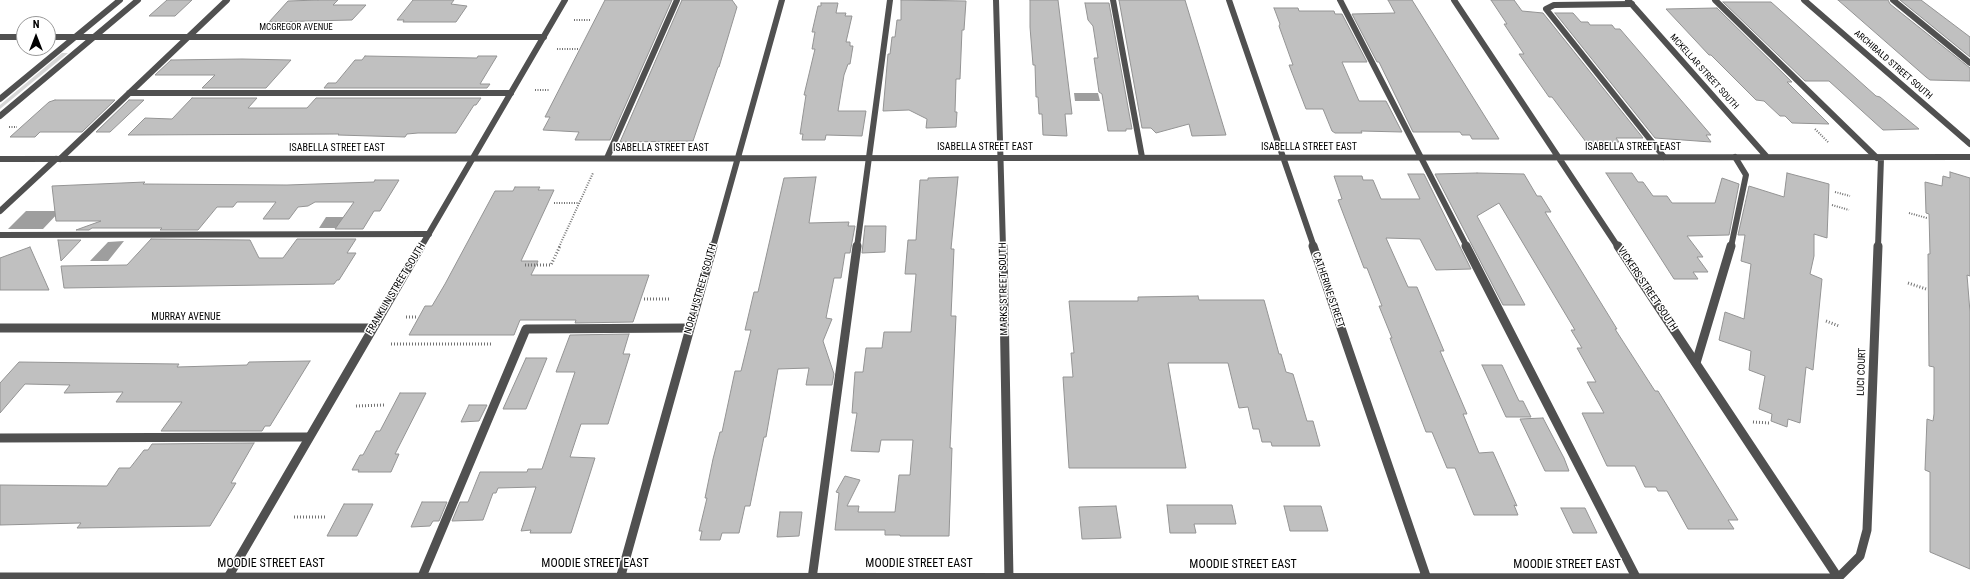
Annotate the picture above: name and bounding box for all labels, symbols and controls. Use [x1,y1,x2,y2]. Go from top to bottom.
north arrow [16,16,56,56]
text: N [33,18,39,31]
street label: MCGREGOR AVENUE [259,23,333,33]
street label: ARCHIBALD STREET SOUTH [1852,28,1934,102]
street label: MCKELLAR STREET SOUTH [1667,32,1741,112]
street label: ISABELLA STREET EAST [937,141,1033,153]
street label: ISABELLA STREET EAST [1261,141,1357,153]
street label: ISABELLA STREET EAST [1585,141,1681,153]
street label: ISABELLA STREET EAST [289,142,385,154]
street label: ISABELLA STREET EAST [613,142,709,154]
street label: FRANKLIN STREET SOUTH [364,241,428,337]
street label: MARKS STREET SOUTH [997,242,1011,336]
street label: NORAH STREET SOUTH [682,243,720,335]
street label: VICKERS STREET SOUTH [1615,245,1679,333]
street label: CATHERINE STREET [1309,251,1347,329]
street label: MURRAY AVENUE [151,311,221,323]
street label: LUCI COURT [1855,348,1869,396]
street label: MOODIE STREET EAST [217,557,325,571]
street label: MOODIE STREET EAST [541,557,649,571]
street label: MOODIE STREET EAST [865,557,973,571]
street label: MOODIE STREET EAST [1189,558,1297,572]
street label: MOODIE STREET EAST [1513,558,1621,572]

